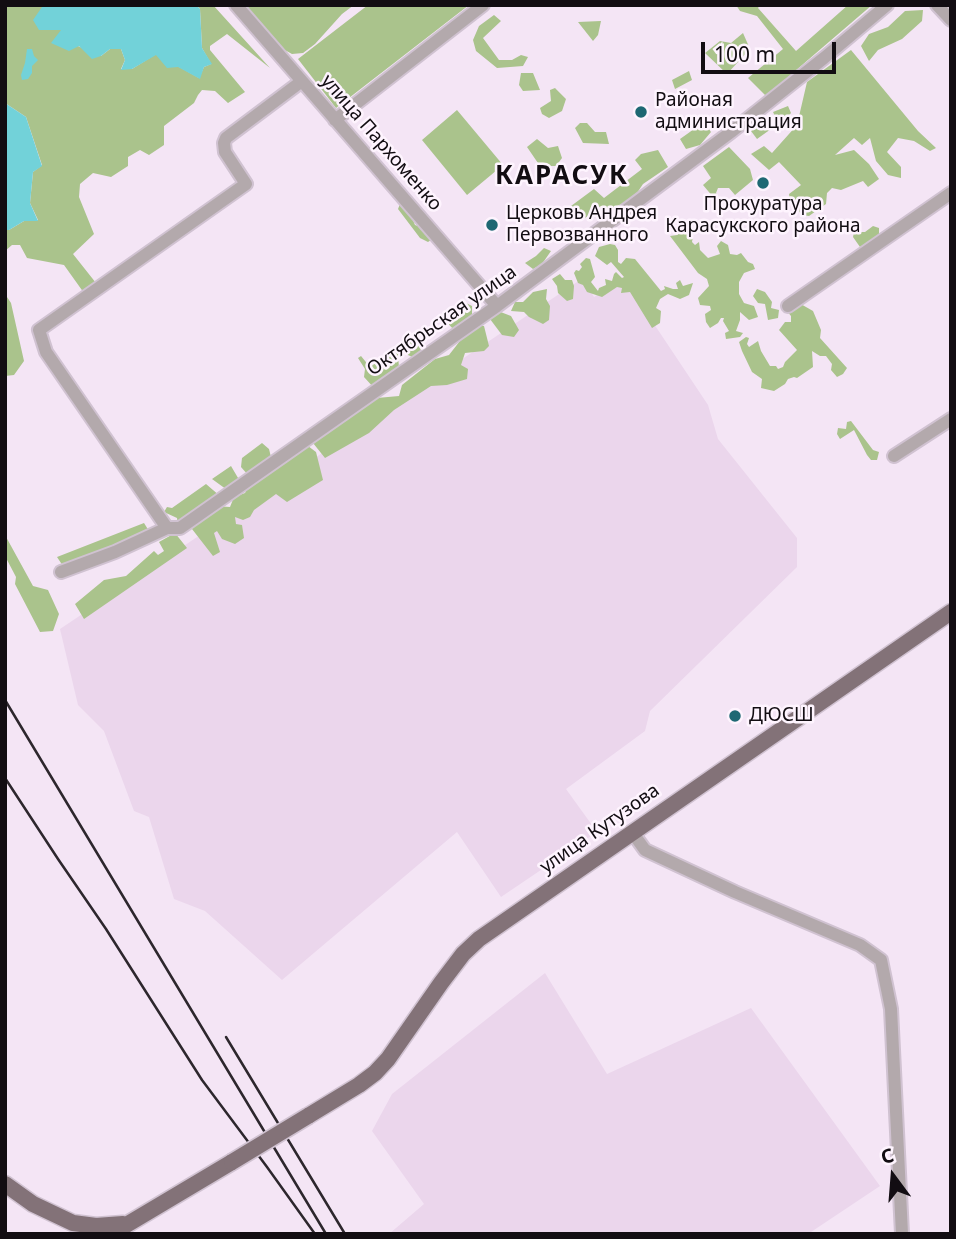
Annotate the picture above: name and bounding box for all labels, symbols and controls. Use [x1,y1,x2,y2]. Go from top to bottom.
scale bar [704,28,839,72]
text: 100 m [714,40,775,68]
street label: улица Пархоменко [316,70,446,216]
place label: Районая администрация [655,90,802,134]
marker: Районая администрация [633,104,649,120]
district label: КАРАСУК [496,161,628,193]
marker: Прокуратура Карасукского района [755,175,771,191]
place label: Прокуратура Карасукского района [665,194,861,238]
place label: Церковь Андрея Первозванного [506,203,657,247]
marker: Церковь Андрея Первозванного [484,217,500,233]
street label: Октябрьская улица [363,261,521,381]
place label: ДЮСШ [749,705,814,727]
marker: ДЮСШ [727,708,743,724]
street label: улица Кутузова [536,779,664,879]
north arrow [858,1141,928,1211]
text: С [878,1142,897,1170]

